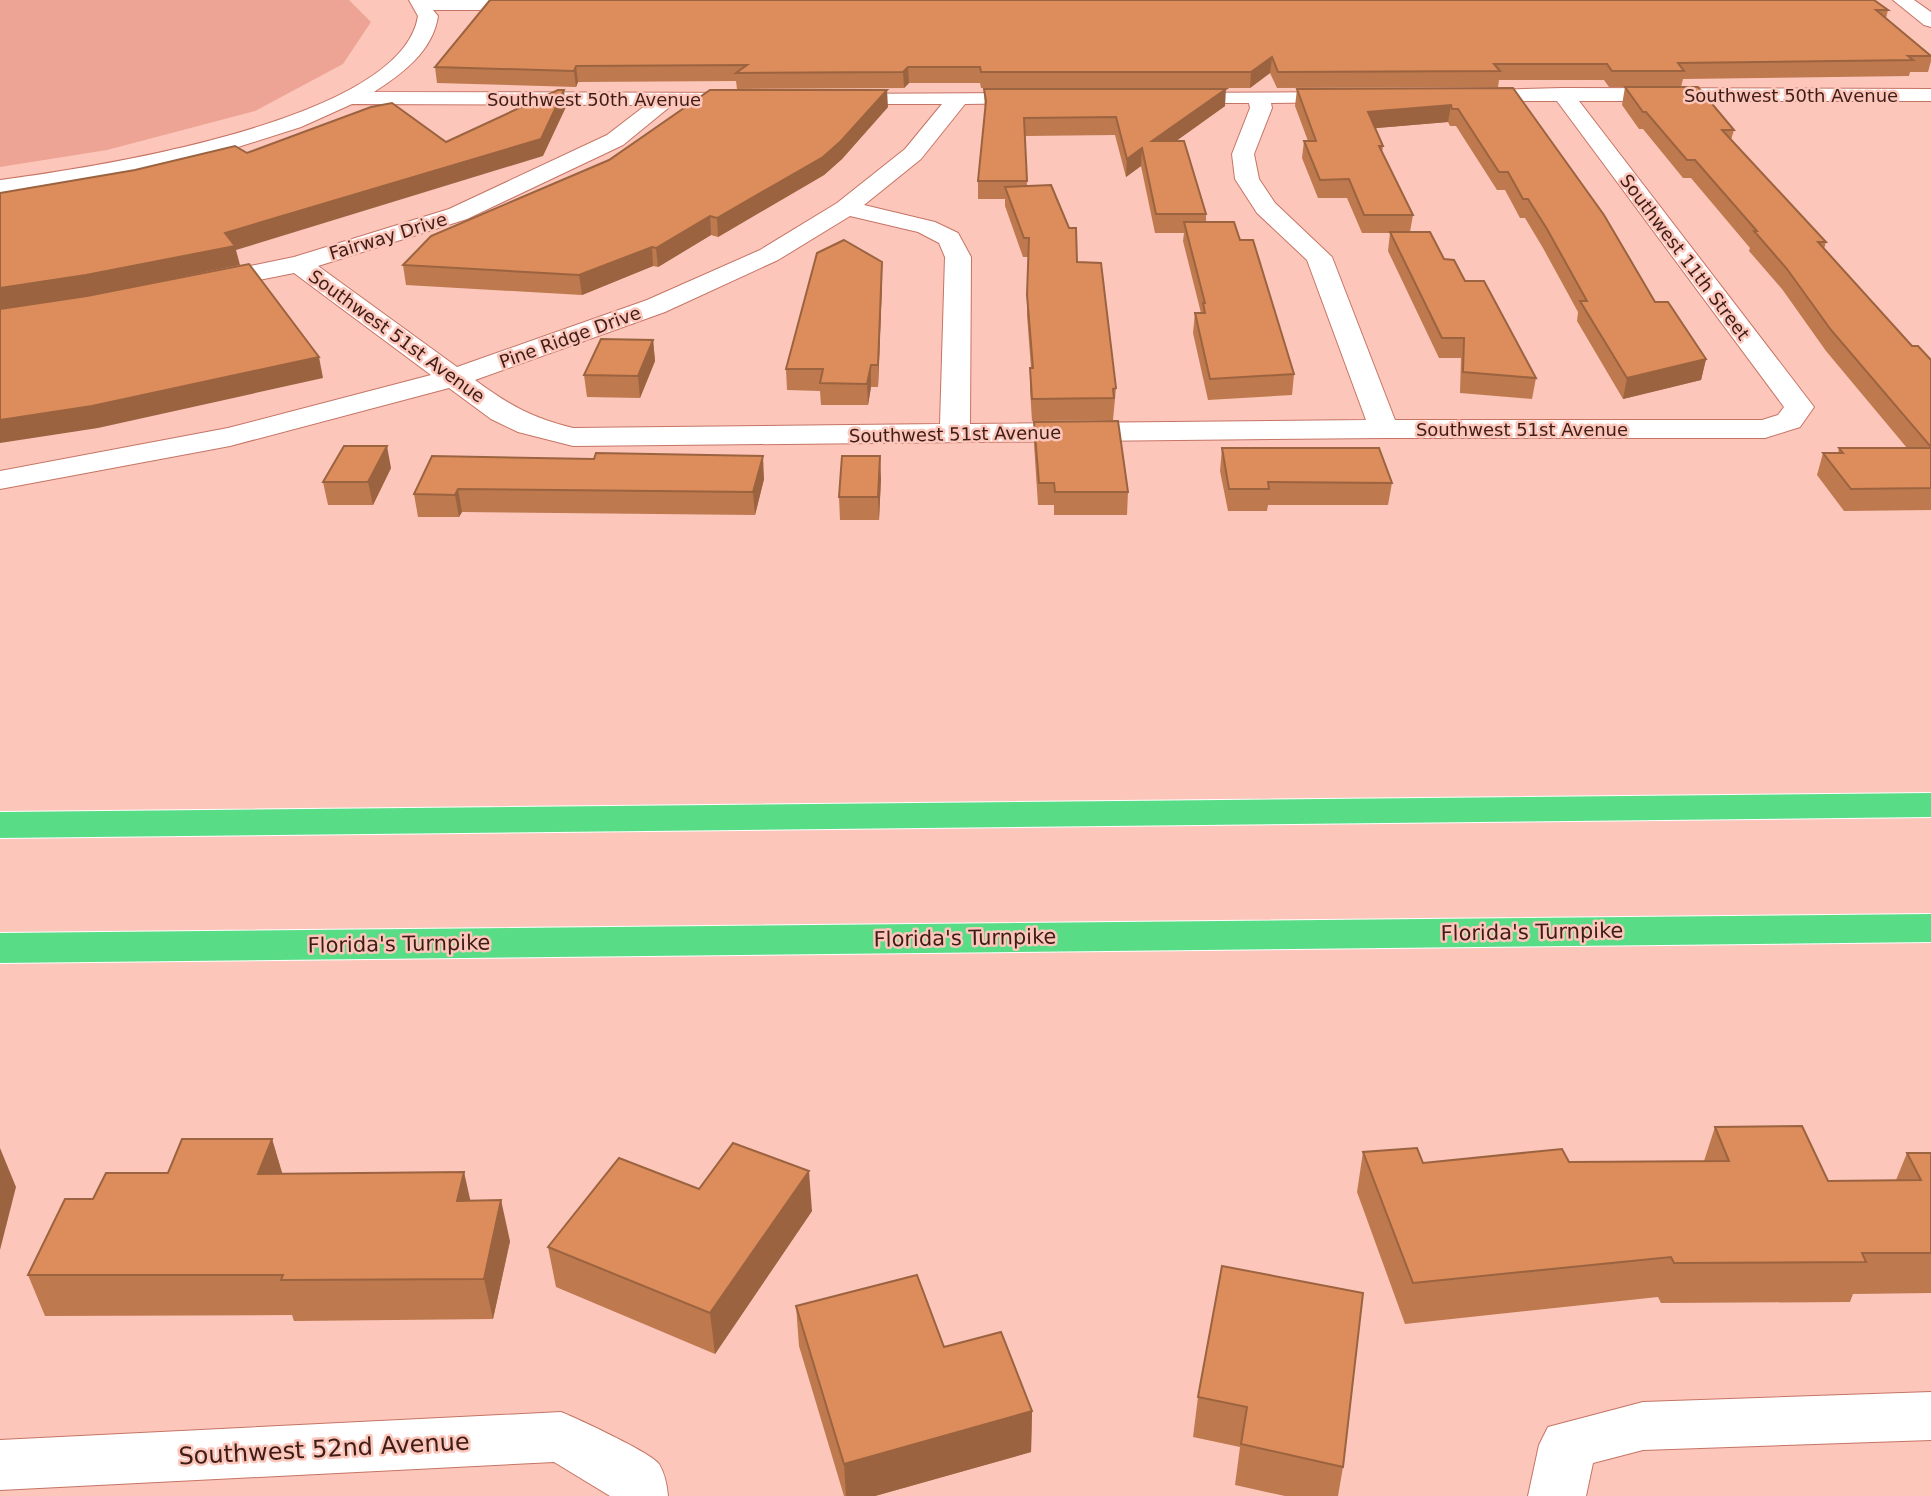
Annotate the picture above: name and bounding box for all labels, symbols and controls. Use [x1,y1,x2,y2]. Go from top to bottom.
street label: Southwest 50th Avenue [1684,85,1898,106]
street label: Southwest 50th Avenue [487,89,701,110]
street label: Southwest 11th Street [1616,170,1754,344]
street label: Fairway Drive [326,208,450,264]
street label: Southwest 51st Avenue [305,265,489,407]
street label: Pine Ridge Drive [496,302,644,372]
street label: Southwest 51st Avenue [1416,419,1628,440]
street label: Southwest 51st Avenue [849,422,1061,446]
street label: Florida's Turnpike [1440,918,1624,946]
street label: Florida's Turnpike [873,924,1057,952]
street label: Florida's Turnpike [307,930,491,958]
street label: Southwest 52nd Avenue [178,1427,470,1471]

